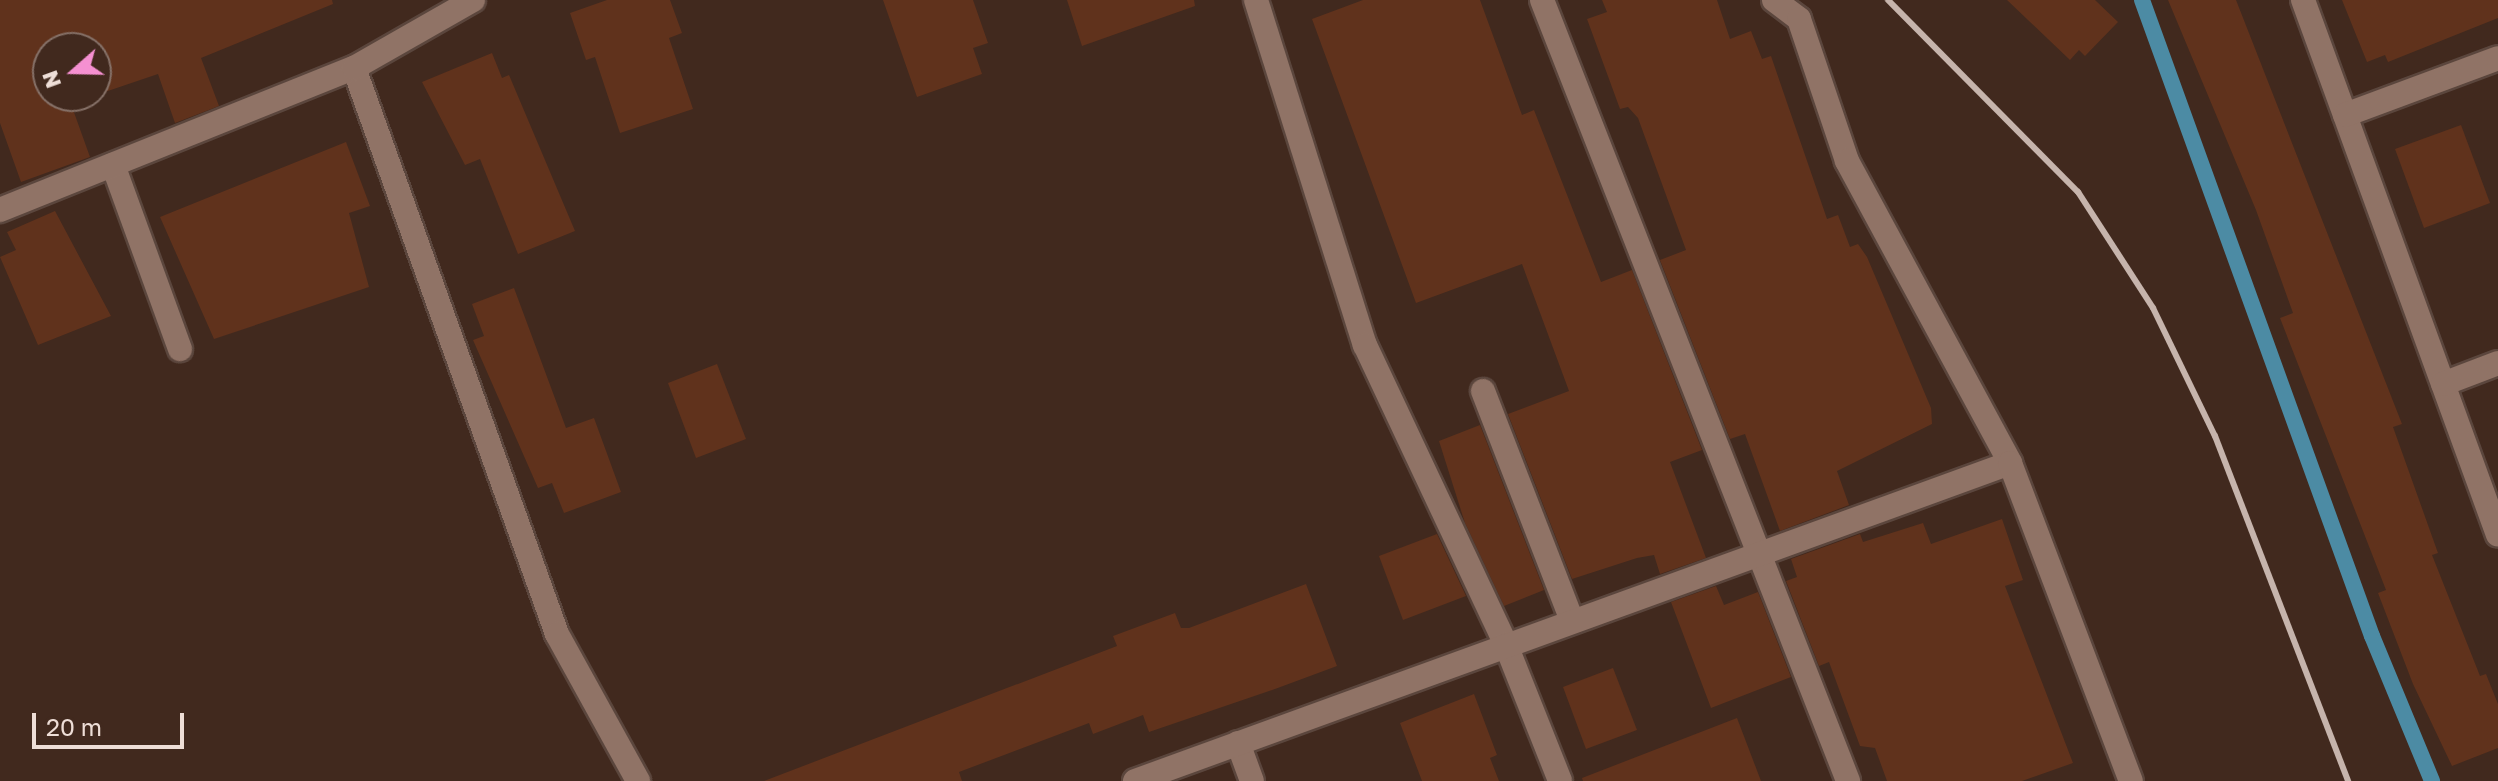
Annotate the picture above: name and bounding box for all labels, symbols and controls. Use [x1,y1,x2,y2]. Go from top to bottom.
north arrow [32,32,112,112]
text: N [35,67,66,92]
scale bar [36,697,188,747]
text: 20 m [46,712,102,741]

